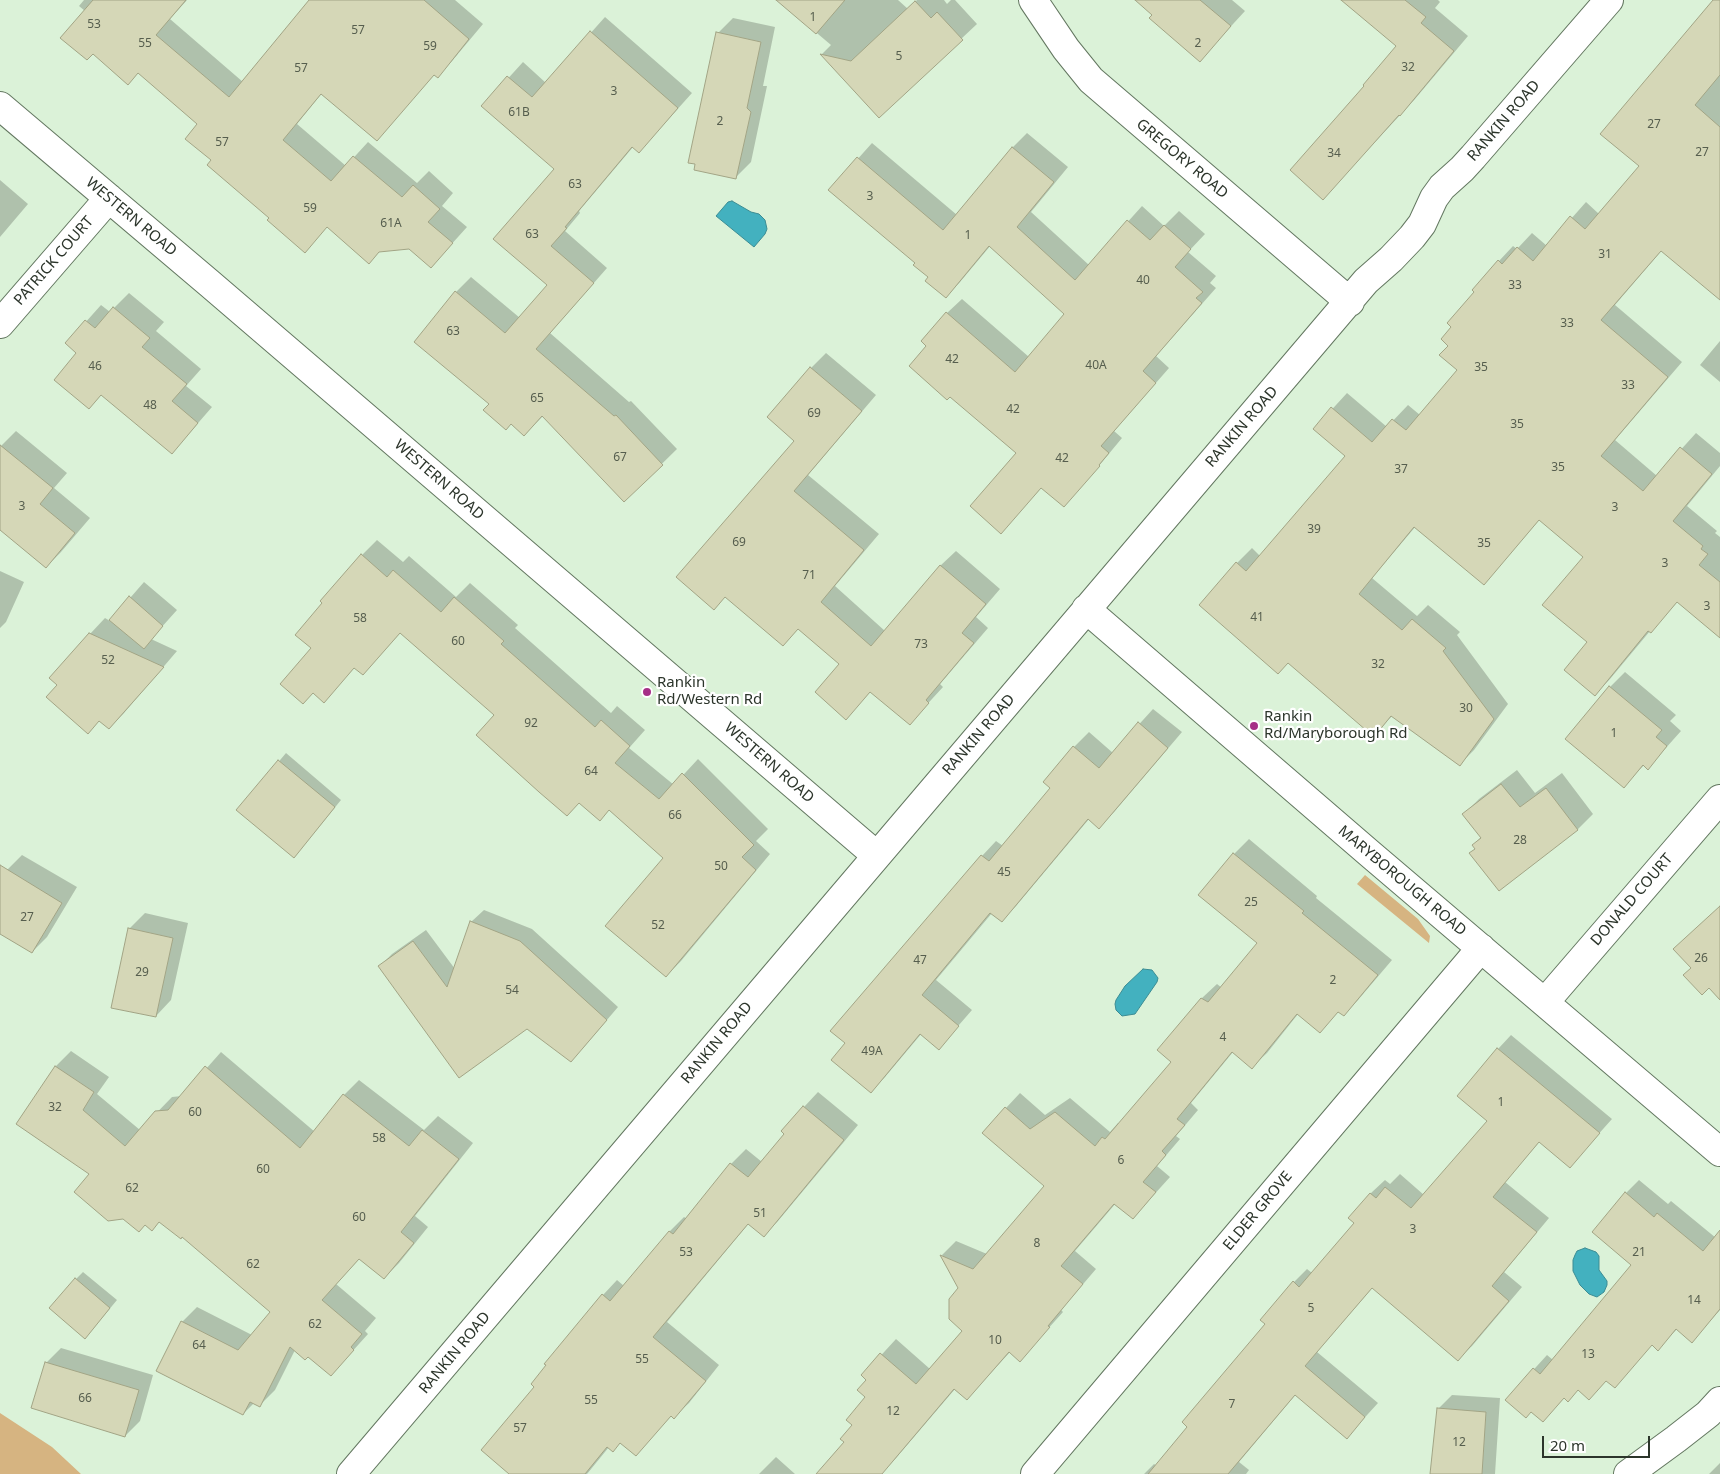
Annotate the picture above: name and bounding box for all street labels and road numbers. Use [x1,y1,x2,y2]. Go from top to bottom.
street label: RANKIN ROAD [1464,77,1544,165]
street label: GREGORY ROAD [1132,115,1232,203]
street label: WESTERN ROAD [82,174,180,260]
street label: PATRICK COURT [11,213,97,309]
street label: RANKIN ROAD [1202,383,1282,471]
street label: WESTERN ROAD [390,436,488,524]
street label: RANKIN ROAD [939,691,1019,779]
street label: WESTERN ROAD [720,719,818,807]
street label: MARYBOROUGH ROAD [1334,822,1470,940]
street label: DONALD COURT [1587,850,1677,950]
street label: RANKIN ROAD [678,998,756,1088]
street label: ELDER GROVE [1220,1168,1296,1254]
street label: RANKIN ROAD [416,1308,494,1398]

